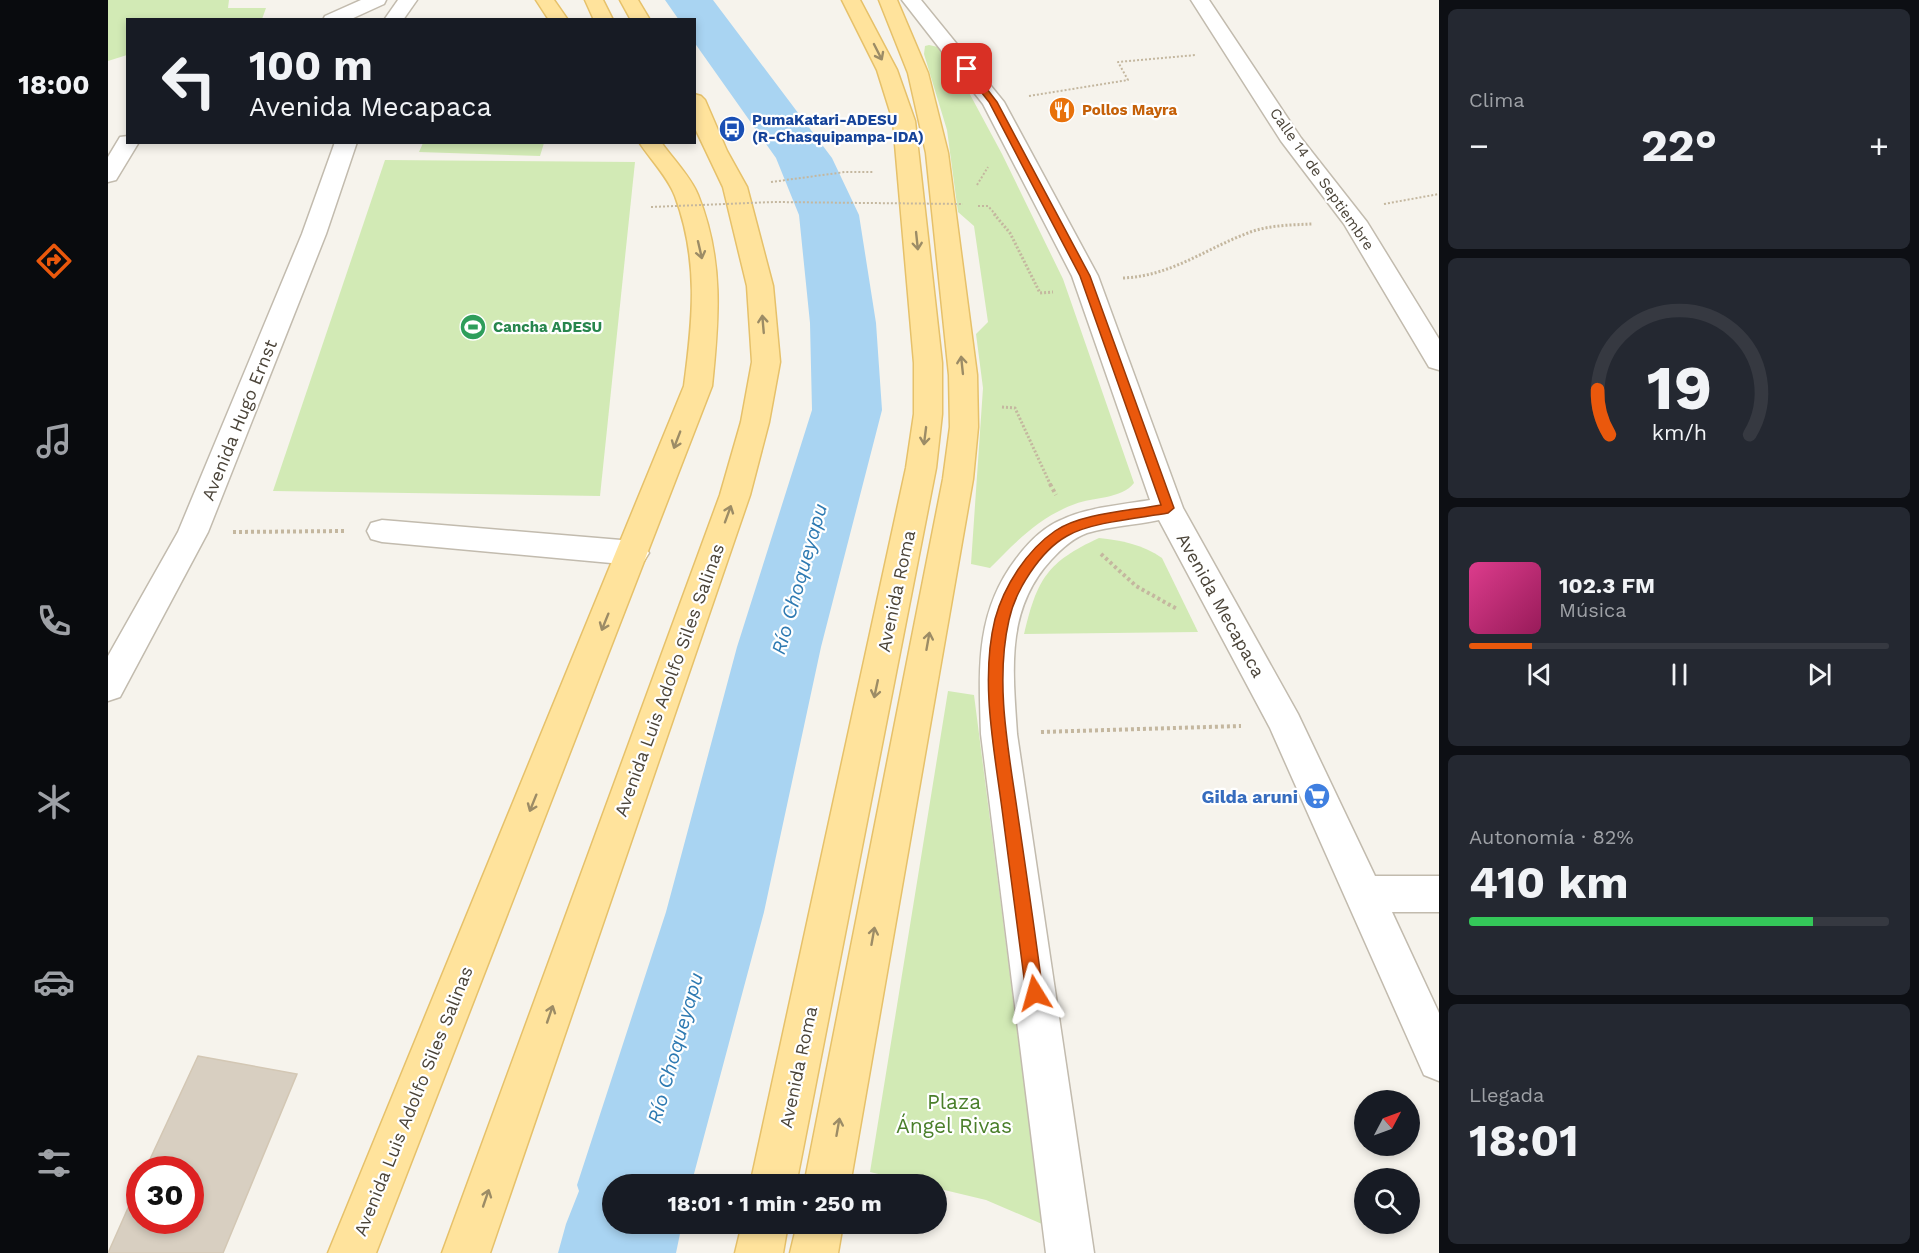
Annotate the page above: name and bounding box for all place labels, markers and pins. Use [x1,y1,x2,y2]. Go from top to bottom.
pin [941,43,992,94]
restaurant icon: Pollos Mayra [1047,95,1077,125]
place label: Pollos Mayra [1082,101,1177,119]
place label: PumaKatari-ADESU (R-Chasquipampa-IDA) [752,111,924,146]
bus stop icon: PumaKatari-ADESU (R-Chasquipampa-IDA) [717,114,747,144]
sports icon: Cancha ADESU [458,312,488,342]
place label: Cancha ADESU [493,318,602,336]
supermarket icon: Gilda aruni [1302,781,1332,811]
place label: Gilda aruni [1201,786,1298,807]

